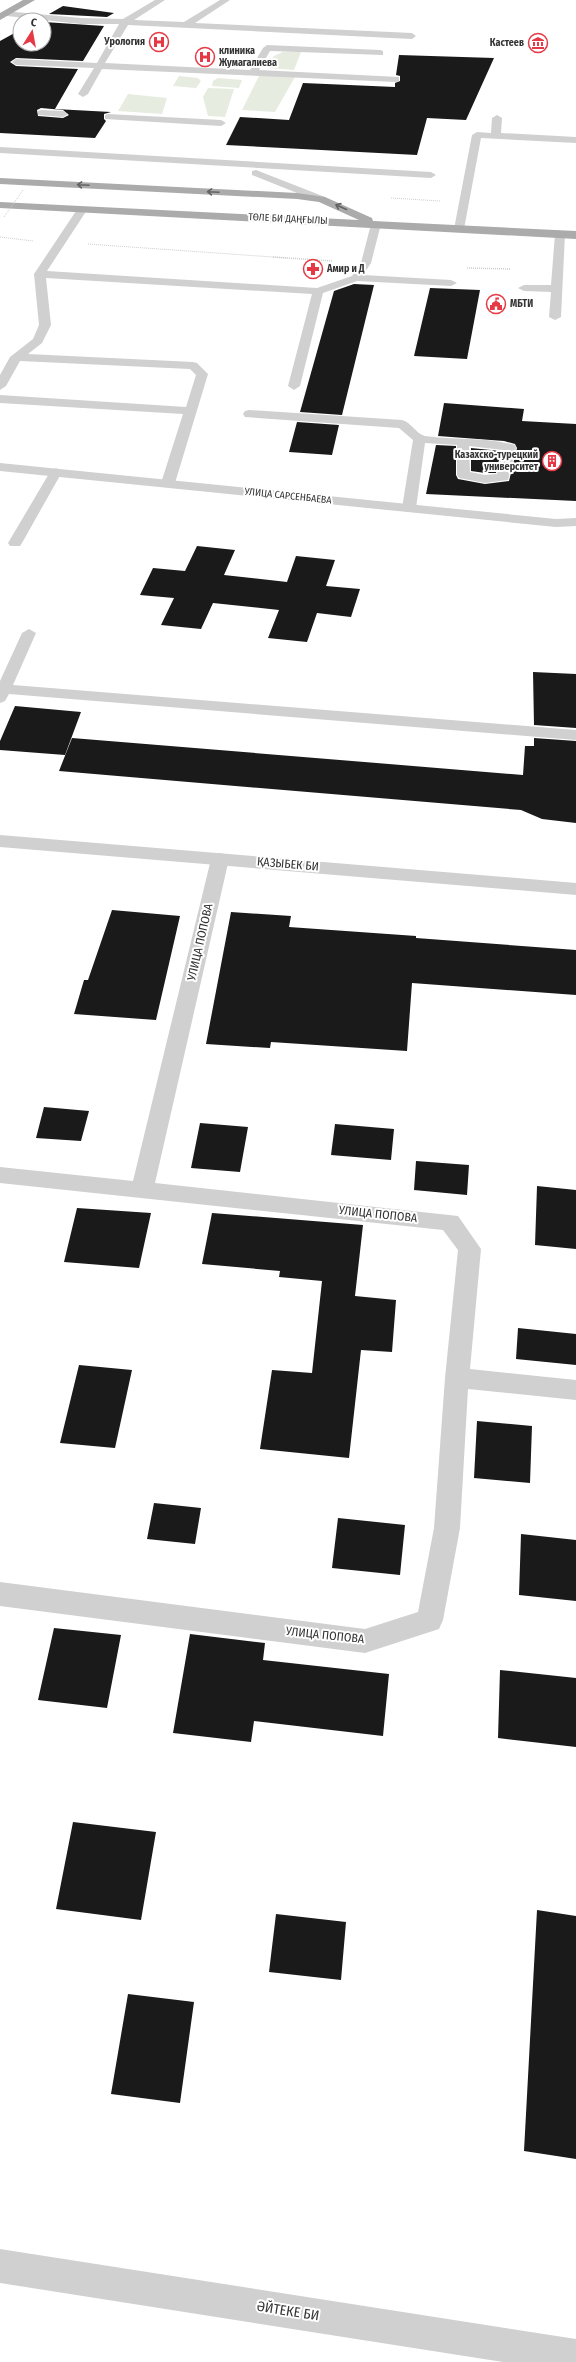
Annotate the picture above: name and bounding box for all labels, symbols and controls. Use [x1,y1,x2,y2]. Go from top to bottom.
north arrow [12,12,52,52]
text: С [30,16,38,30]
hospital icon: Урология [148,31,170,53]
museum icon: Кастеев [527,32,549,54]
place label: Урология [103,36,145,48]
place label: Кастеев [490,37,524,49]
place label: клиника Жумагалиева [218,45,277,69]
hospital icon: клиника Жумагалиева [194,46,216,68]
one-way arrow [77,181,90,189]
one-way arrow [207,188,220,195]
one-way arrow [335,203,347,210]
street label: ТӨЛЕ БИ ДАҢҒЫЛЫ [248,211,328,227]
pharmacy icon: Амир и Д [302,258,324,280]
place label: Амир и Д [326,263,365,275]
public building icon: МБТИ [485,293,507,315]
place label: МБТИ [510,298,533,310]
place label: Казахско-турецкий университет [455,449,539,473]
building icon: Казахско-турецкий университет [541,450,563,472]
street label: УЛИЦА САРСЕНБАЕВА [243,485,333,507]
street label: ҚАЗЫБЕК БИ [256,854,320,874]
street label: УЛИЦА ПОПОВА [184,901,216,983]
street label: УЛИЦА ПОПОВА [337,1203,419,1225]
street label: УЛИЦА ПОПОВА [284,1624,366,1646]
street label: ӘЙТЕКЕ БИ [256,2298,320,2324]

